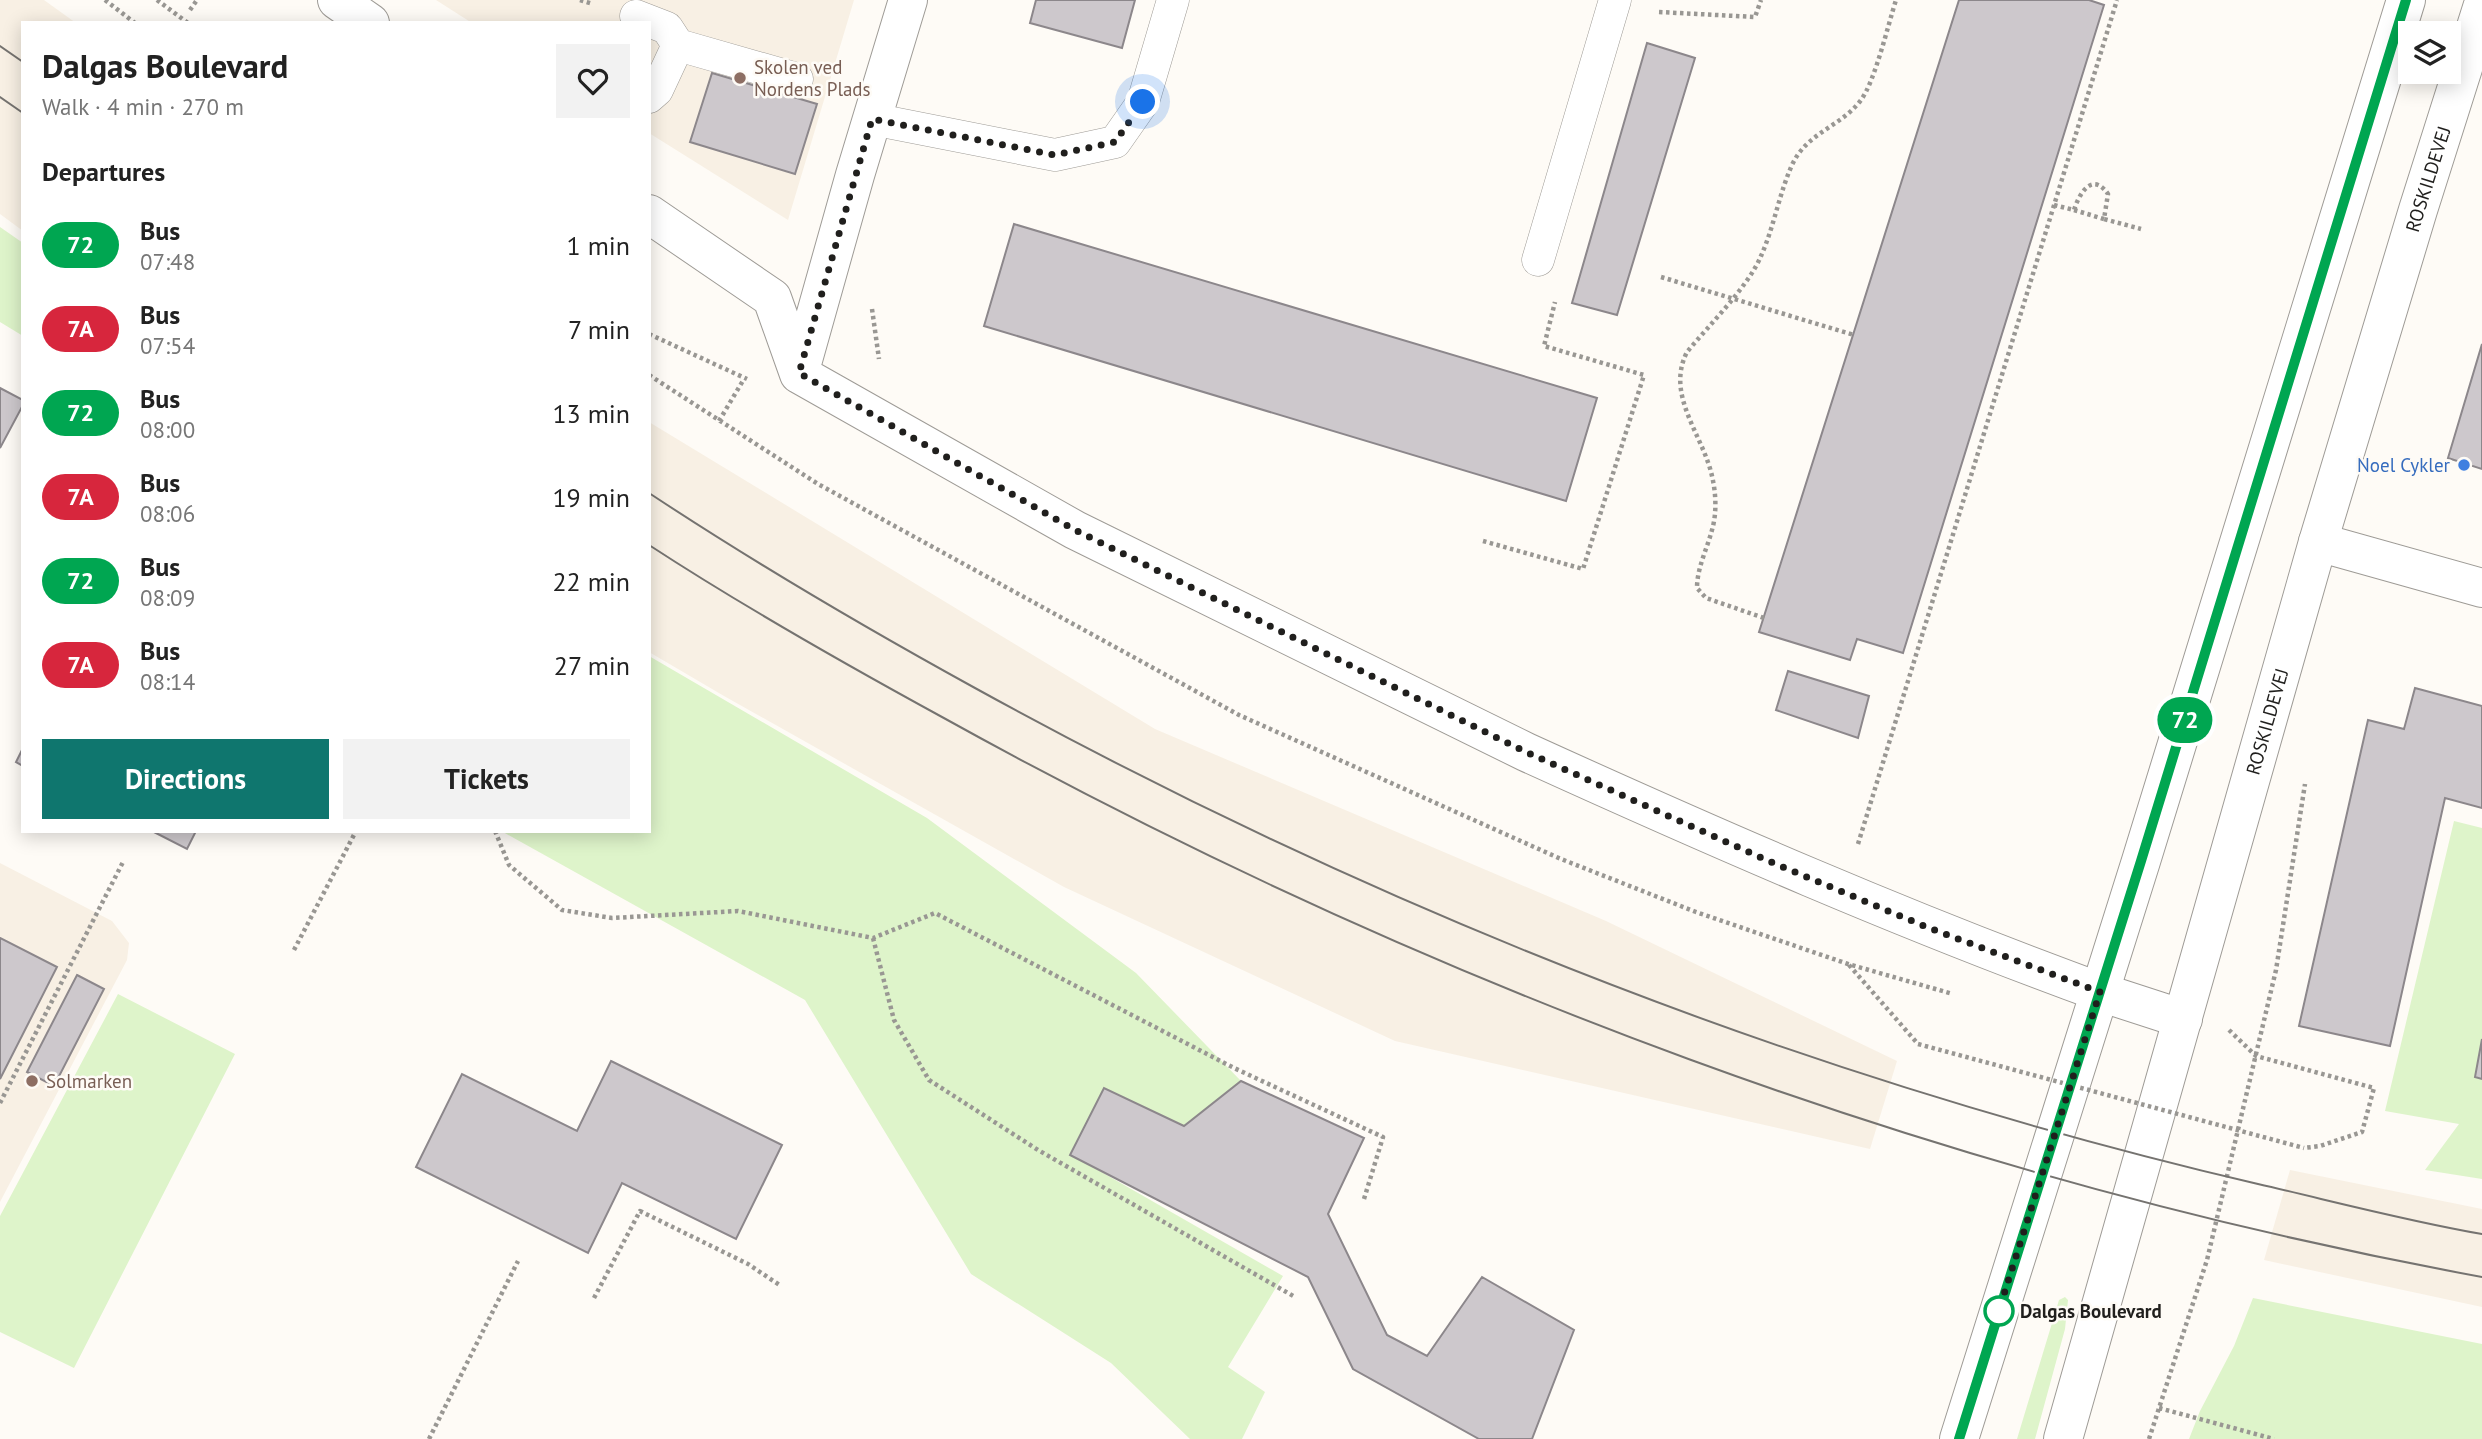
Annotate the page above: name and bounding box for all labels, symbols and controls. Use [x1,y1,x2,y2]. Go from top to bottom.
map controls [2398,21,2461,84]
button: layers [2398,21,2461,84]
text: Dalgas Boulevard [42,44,288,87]
button: heart [556,44,630,118]
place label: Skolen ved Nordens Plads [754,55,871,101]
marker: Skolen ved Nordens Plads [732,70,748,86]
your location [1125,84,1160,119]
text: Walk · 4 min · 270 m [42,92,244,121]
street label: ROSKILDEVEJ [2400,123,2456,235]
text: Departures [42,155,165,188]
text: Bus [140,214,180,247]
text: 72 [67,229,94,260]
text: 1 min [567,229,630,262]
text: 07:48 [140,247,195,276]
text: Bus [140,298,180,331]
text: 7A [67,313,94,344]
text: 7 min [568,313,630,346]
text: 07:54 [140,331,195,360]
text: Bus [140,382,180,415]
text: 72 [67,397,94,428]
text: 13 min [552,397,630,430]
text: 08:00 [140,415,195,444]
place label: Noel Cykler [2357,453,2451,477]
marker: Noel Cykler [2456,457,2472,473]
text: Bus [140,466,180,499]
text: 7A [67,481,94,512]
text: 19 min [552,481,630,514]
text: 08:06 [140,499,195,528]
text: Bus [140,550,180,583]
text: 72 [67,565,94,596]
text: 22 min [552,565,630,598]
text: 08:09 [140,583,195,612]
text: Bus [140,634,180,667]
text: 7A [67,649,94,680]
text: 27 min [554,649,630,682]
street label: ROSKILDEVEJ [2240,665,2294,777]
text: 08:14 [140,667,195,696]
line badge: 72 [2154,697,2216,743]
text: 72 [2171,704,2199,735]
button: Directions [42,739,329,819]
button: Tickets [343,739,630,819]
place label: Solmarken [46,1069,132,1093]
marker: Solmarken [24,1073,40,1089]
marker: Dalgas Boulevard [1984,1296,2014,1326]
place label: Dalgas Boulevard [2020,1299,2162,1323]

